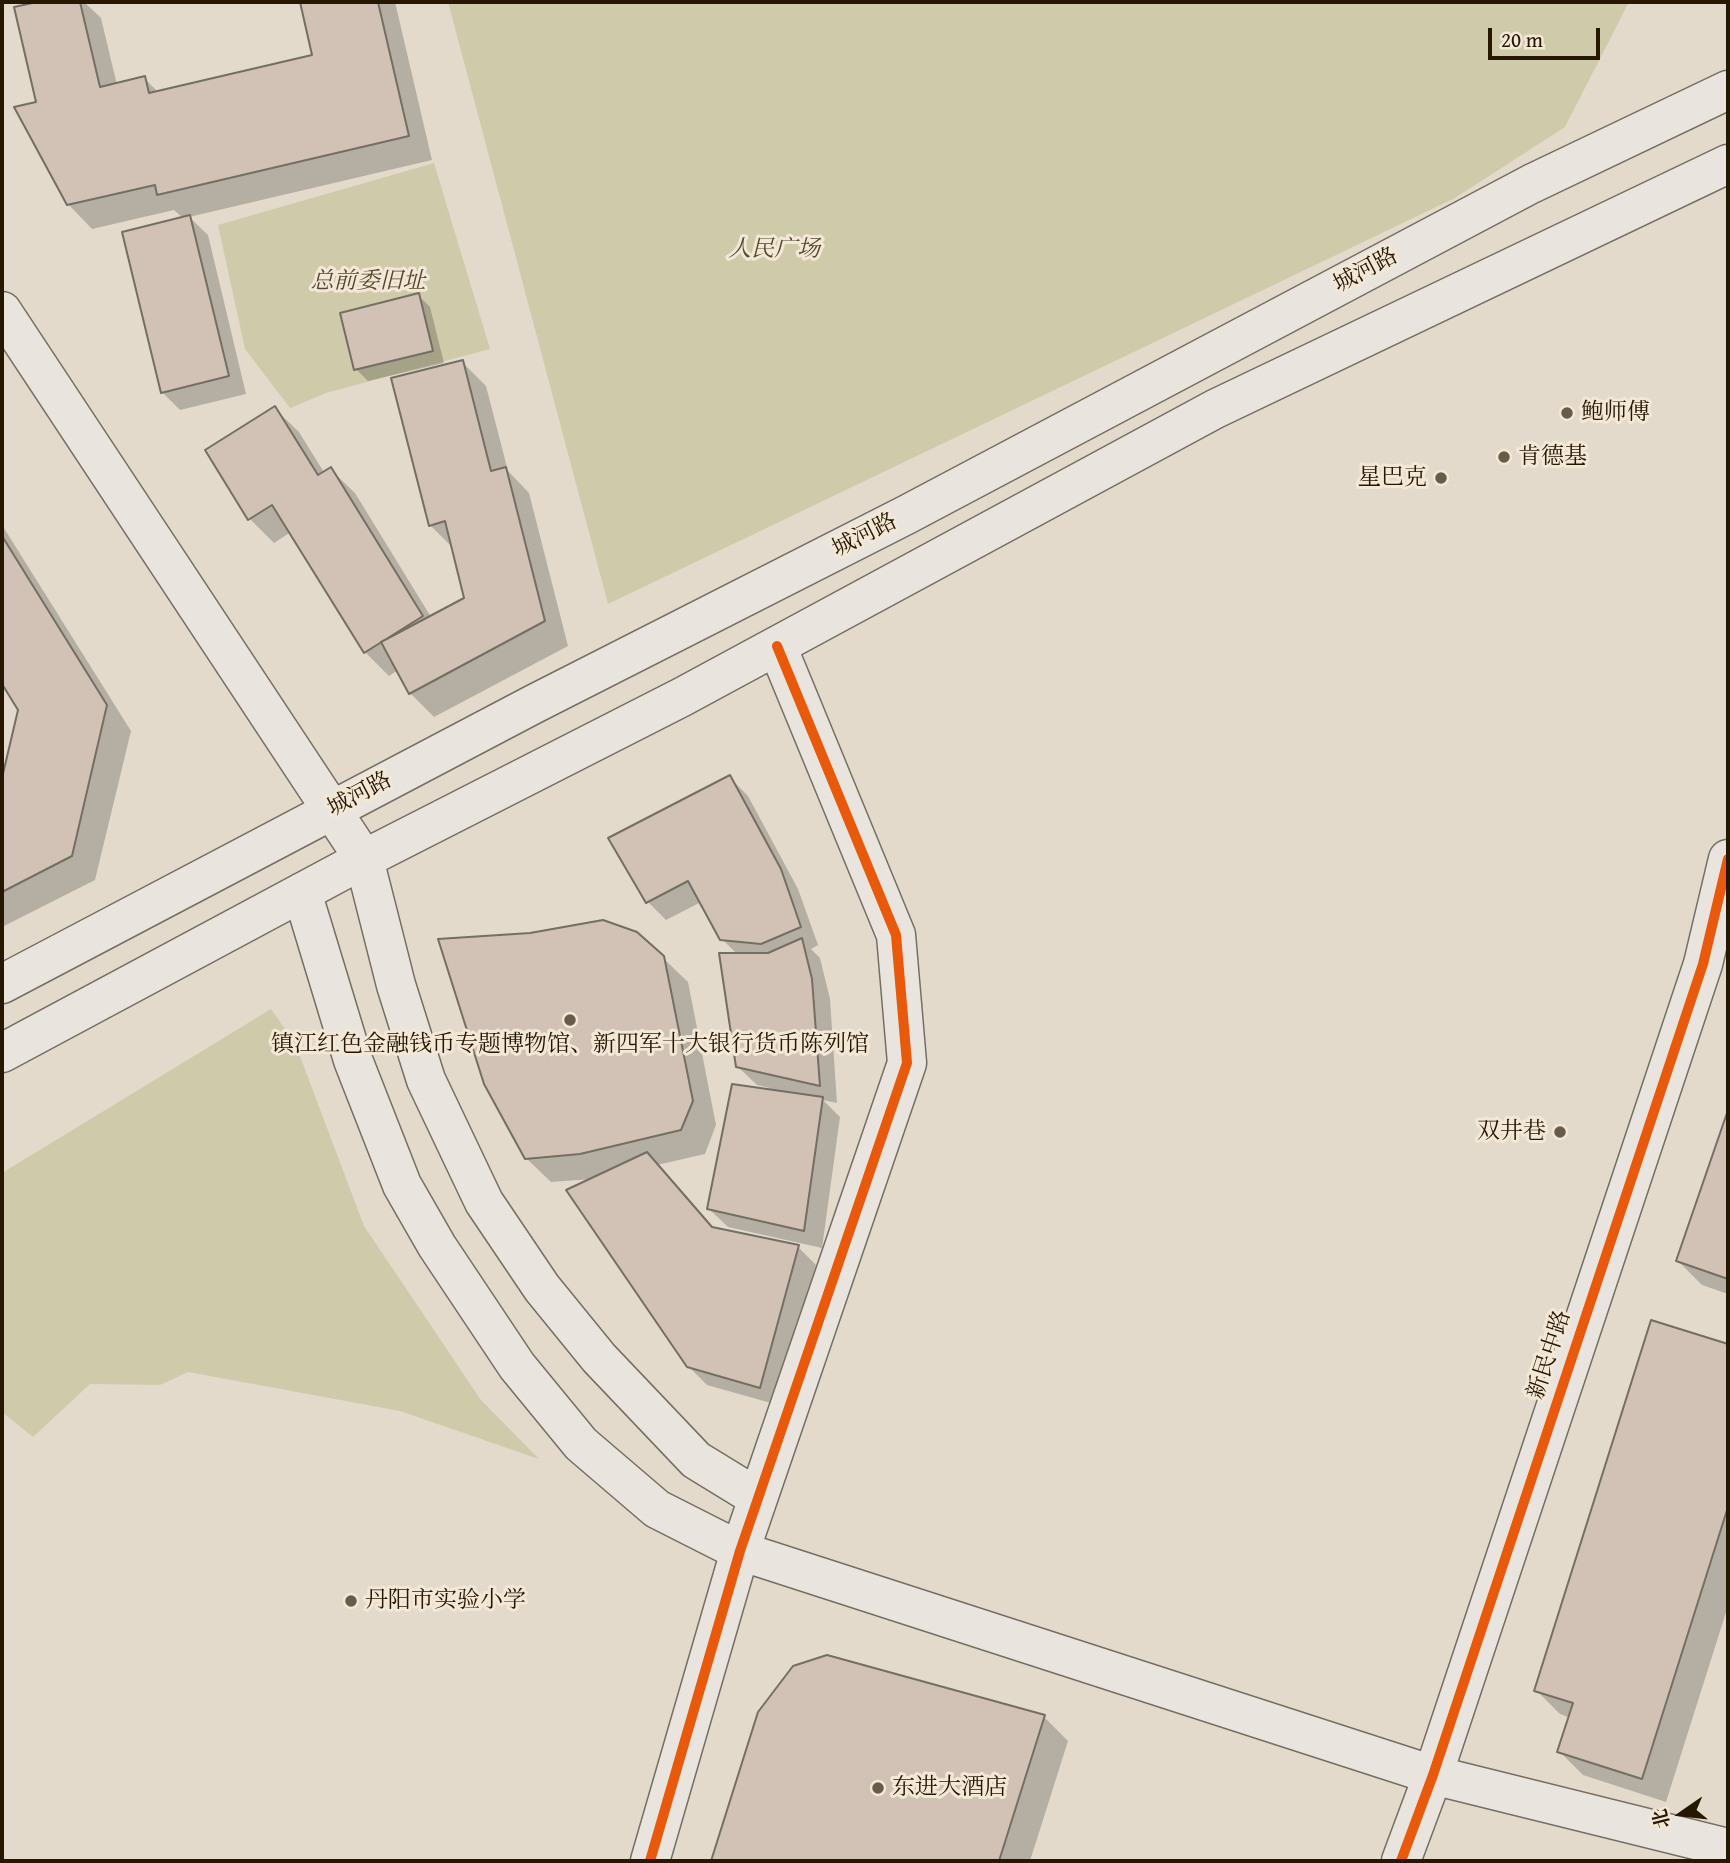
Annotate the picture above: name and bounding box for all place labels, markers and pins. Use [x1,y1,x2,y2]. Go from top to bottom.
place label: 鲍师傅 [1581,399,1650,427]
marker: 鲍师傅 [1559,405,1575,421]
place label: 肯德基 [1518,443,1587,471]
marker: 肯德基 [1496,449,1512,465]
place label: 星巴克 [1358,464,1427,492]
marker: 星巴克 [1433,470,1449,486]
marker: 镇江红色金融钱币专题博物馆、新四军十大银行货币陈列馆 [562,1012,578,1028]
place label: 镇江红色金融钱币专题博物馆、新四军十大银行货币陈列馆 [271,1031,869,1059]
place label: 双井巷 [1477,1118,1546,1146]
marker: 双井巷 [1552,1124,1568,1140]
place label: 丹阳市实验小学 [365,1587,526,1615]
marker: 丹阳市实验小学 [343,1593,359,1609]
place label: 东进大酒店 [892,1774,1007,1802]
marker: 东进大酒店 [870,1780,886,1796]

